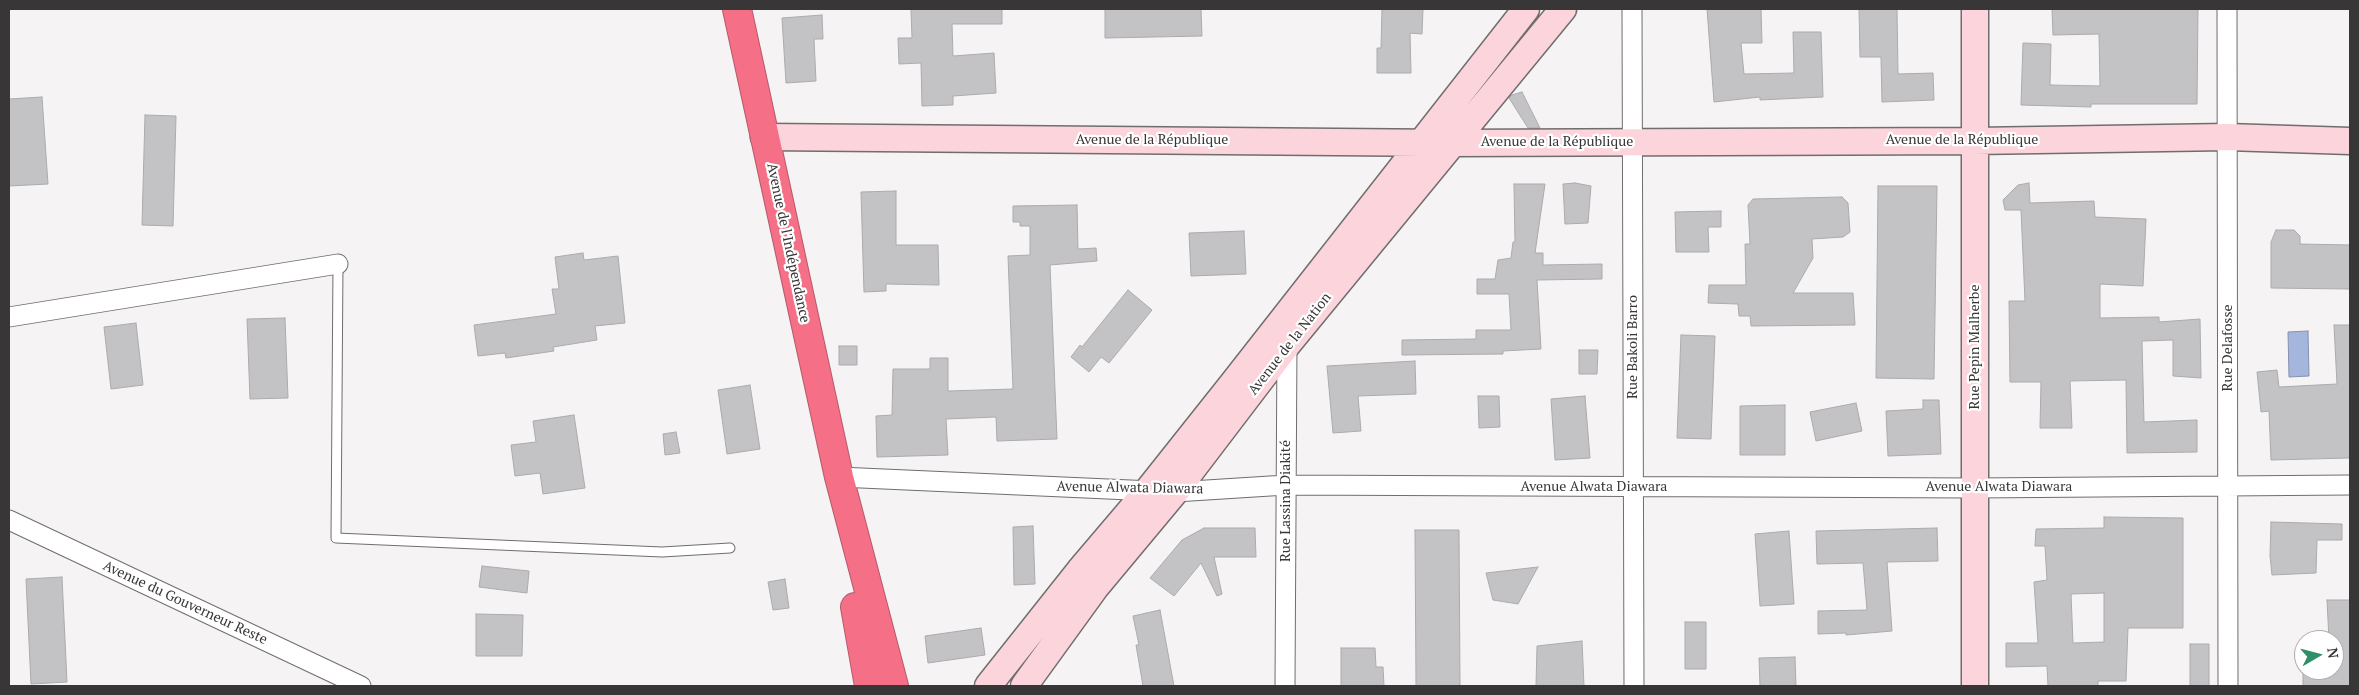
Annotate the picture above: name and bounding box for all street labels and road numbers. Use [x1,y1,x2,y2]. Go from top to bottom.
street label: Avenue de la République [1076,132,1228,148]
street label: Avenue de la République [1886,132,2038,148]
street label: Avenue de la République [1481,134,1633,150]
street label: Avenue de l'Indépendance [763,162,813,324]
street label: Rue Pepin Malherbe [1967,285,1983,409]
street label: Avenue de la Nation [1245,290,1335,398]
street label: Rue Bakoli Barro [1625,295,1641,399]
street label: Rue Delafosse [2220,304,2236,392]
street label: Rue Lassina Diakité [1278,440,1294,562]
street label: Avenue Alwata Diawara [1056,478,1204,498]
street label: Avenue Alwata Diawara [1521,479,1667,495]
street label: Avenue Alwata Diawara [1926,479,2072,495]
street label: Avenue du Gouverneur Reste [100,558,270,648]

